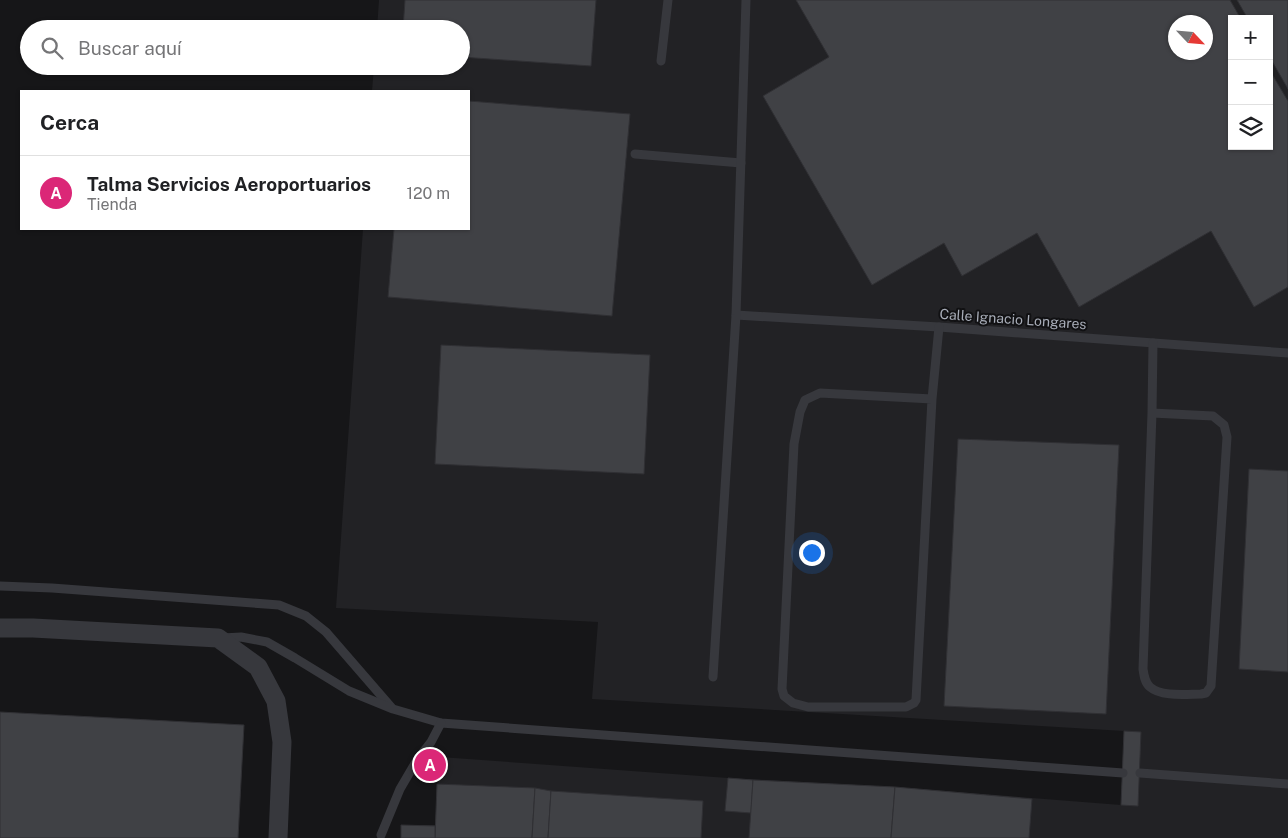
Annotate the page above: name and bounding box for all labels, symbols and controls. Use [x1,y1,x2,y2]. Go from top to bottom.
north arrow [1168,15,1213,60]
map controls [1228,15,1273,150]
button: + [1228,15,1273,60]
search box [20,20,470,75]
icon: search [38,34,66,62]
text: Buscar aquí [78,37,182,59]
button: − [1228,60,1273,105]
button: layers [1228,105,1273,150]
text: Cerca [40,110,99,135]
text: Talma Servicios Aeroportuarios [87,173,371,195]
text: A [50,184,62,203]
text: 120 m [406,184,450,203]
text: Tienda [87,195,137,214]
street label: Calle Ignacio Longares [939,306,1087,332]
your location [799,540,825,566]
pin: A [414,746,446,784]

